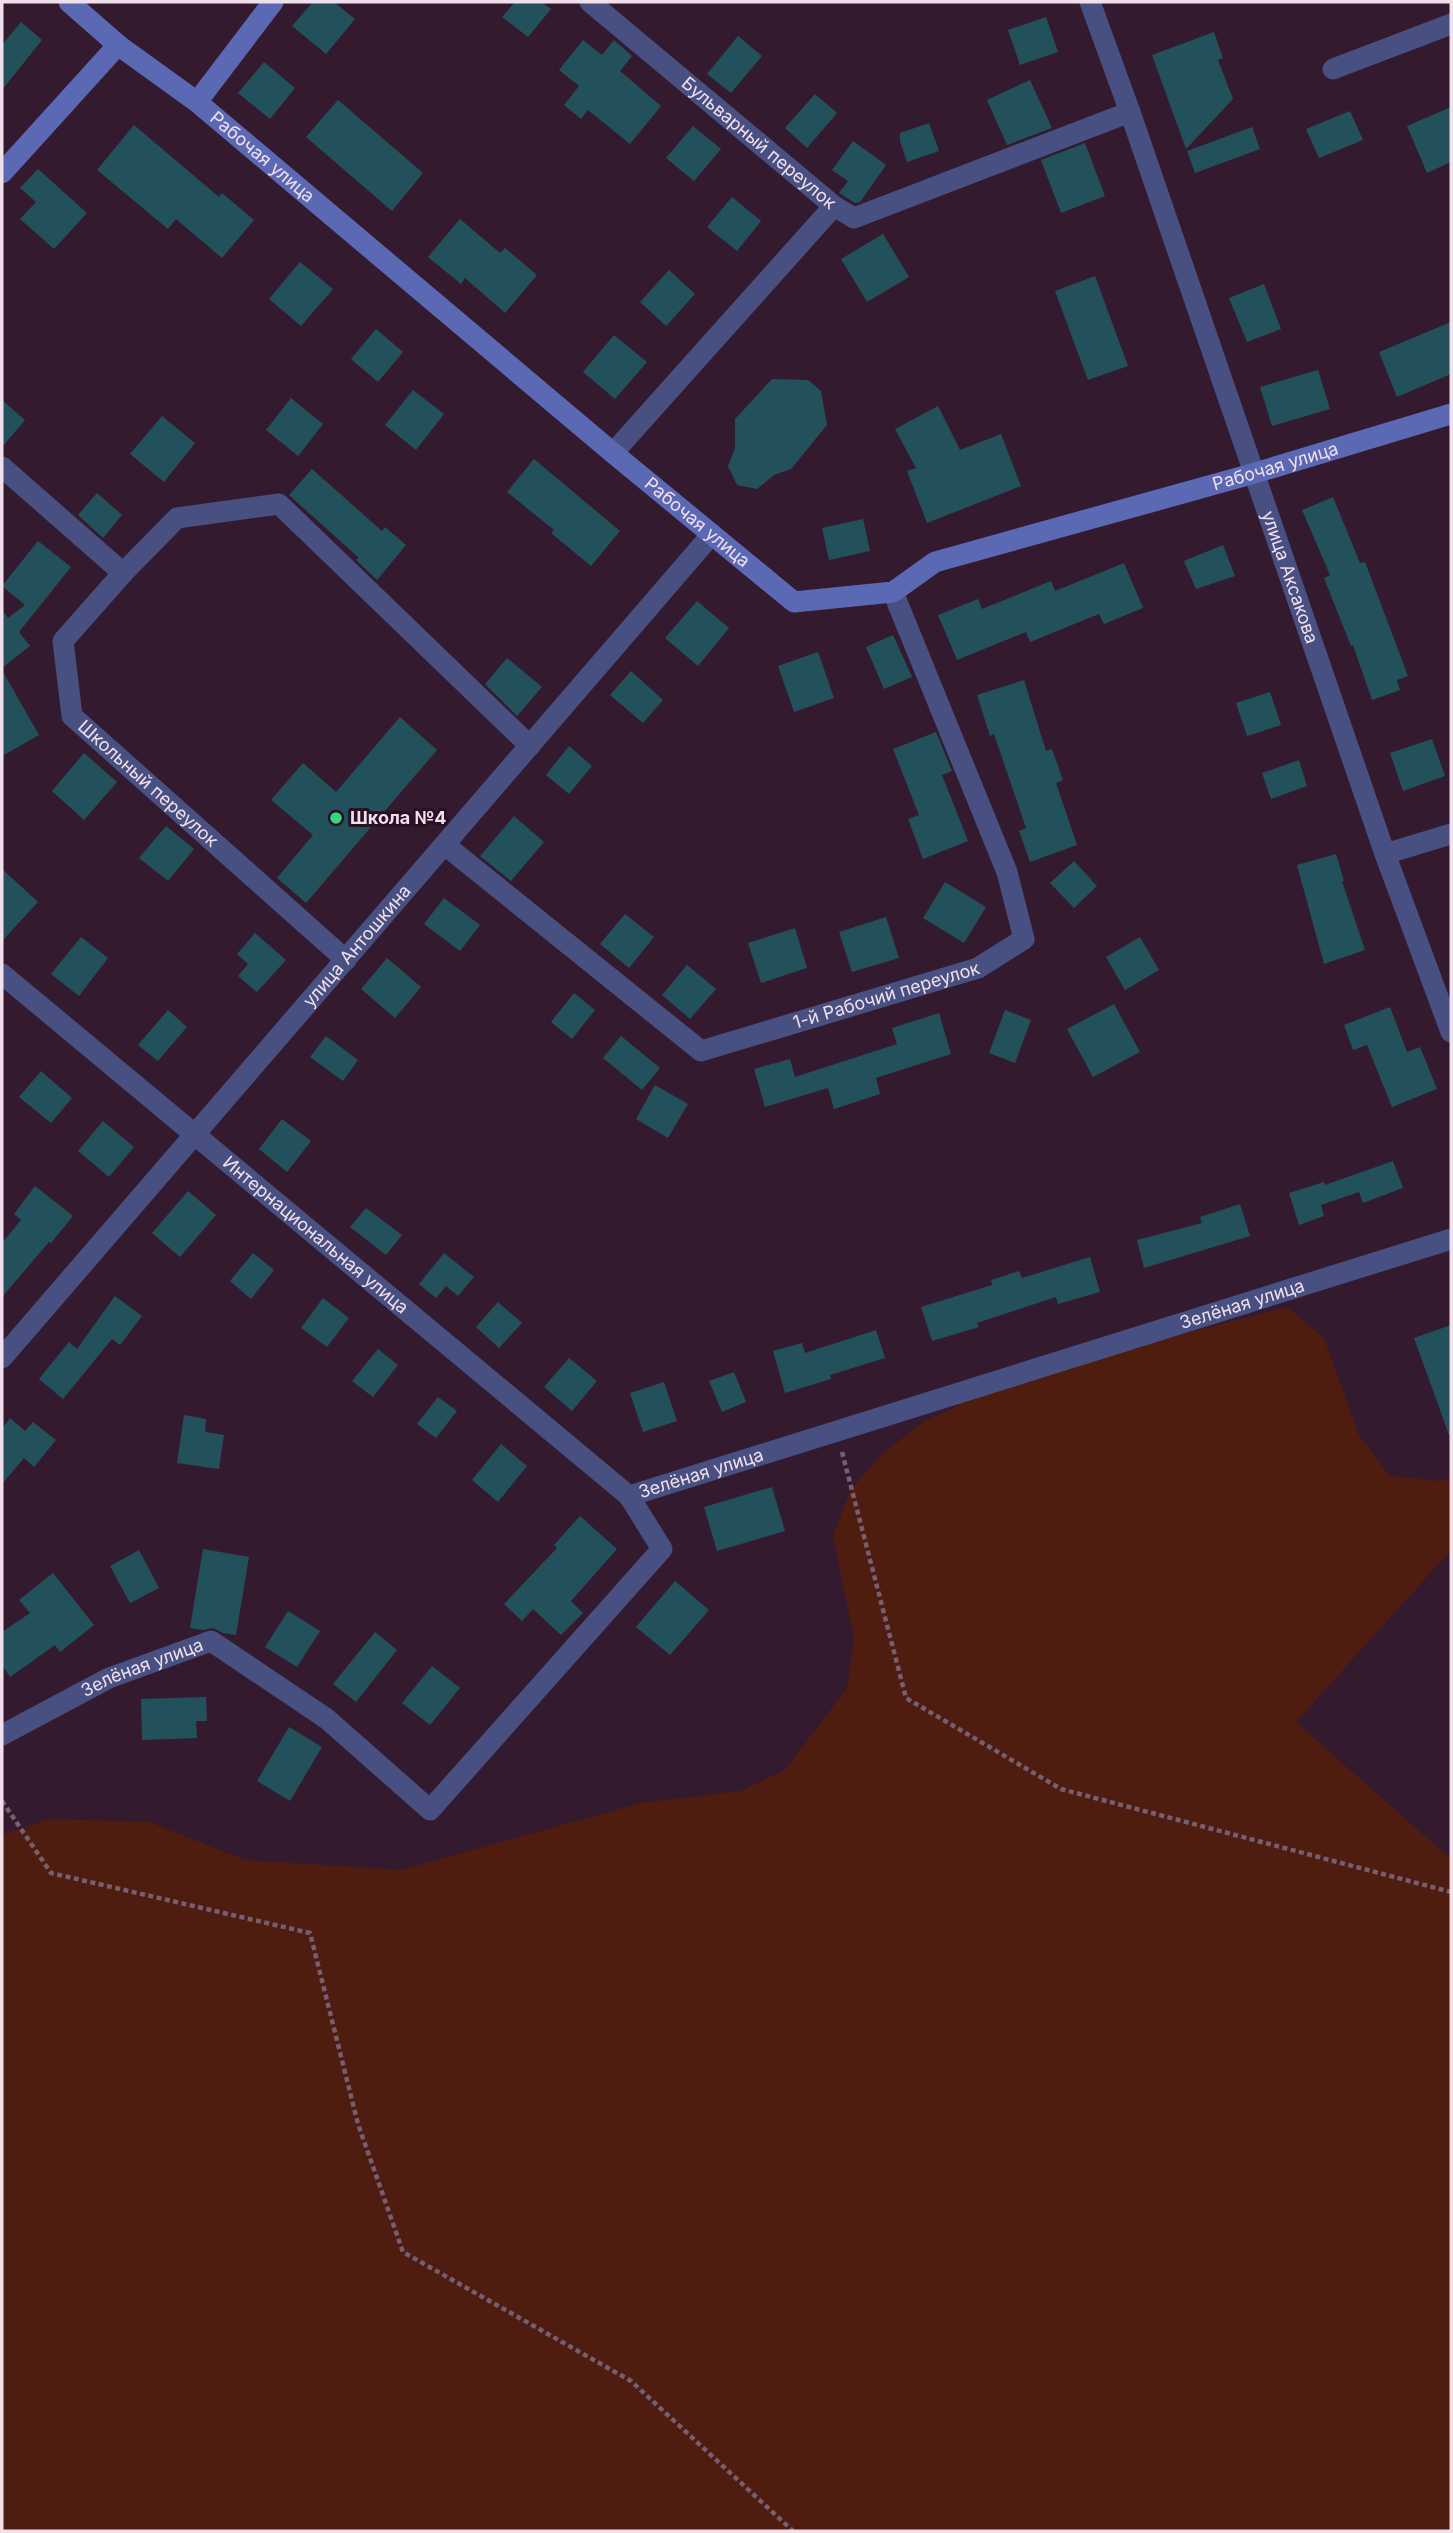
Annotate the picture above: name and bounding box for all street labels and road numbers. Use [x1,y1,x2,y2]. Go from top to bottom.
street label: Бульварный переулок [678,72,841,213]
street label: Рабочая улица [206,107,319,207]
street label: Рабочая улица [1210,438,1341,494]
street label: Рабочая улица [641,473,754,571]
street label: улица Аксакова [1258,508,1323,646]
street label: Школьный переулок [74,716,223,851]
street label: улица Антошкина [298,880,415,1011]
street label: 1-й Рабочий переулок [790,957,982,1033]
street label: Интернациональная улица [219,1151,413,1318]
street label: Зелёная улица [1177,1274,1307,1333]
street label: Зелёная улица [636,1444,766,1502]
street label: Зелёная улица [77,1634,206,1701]

